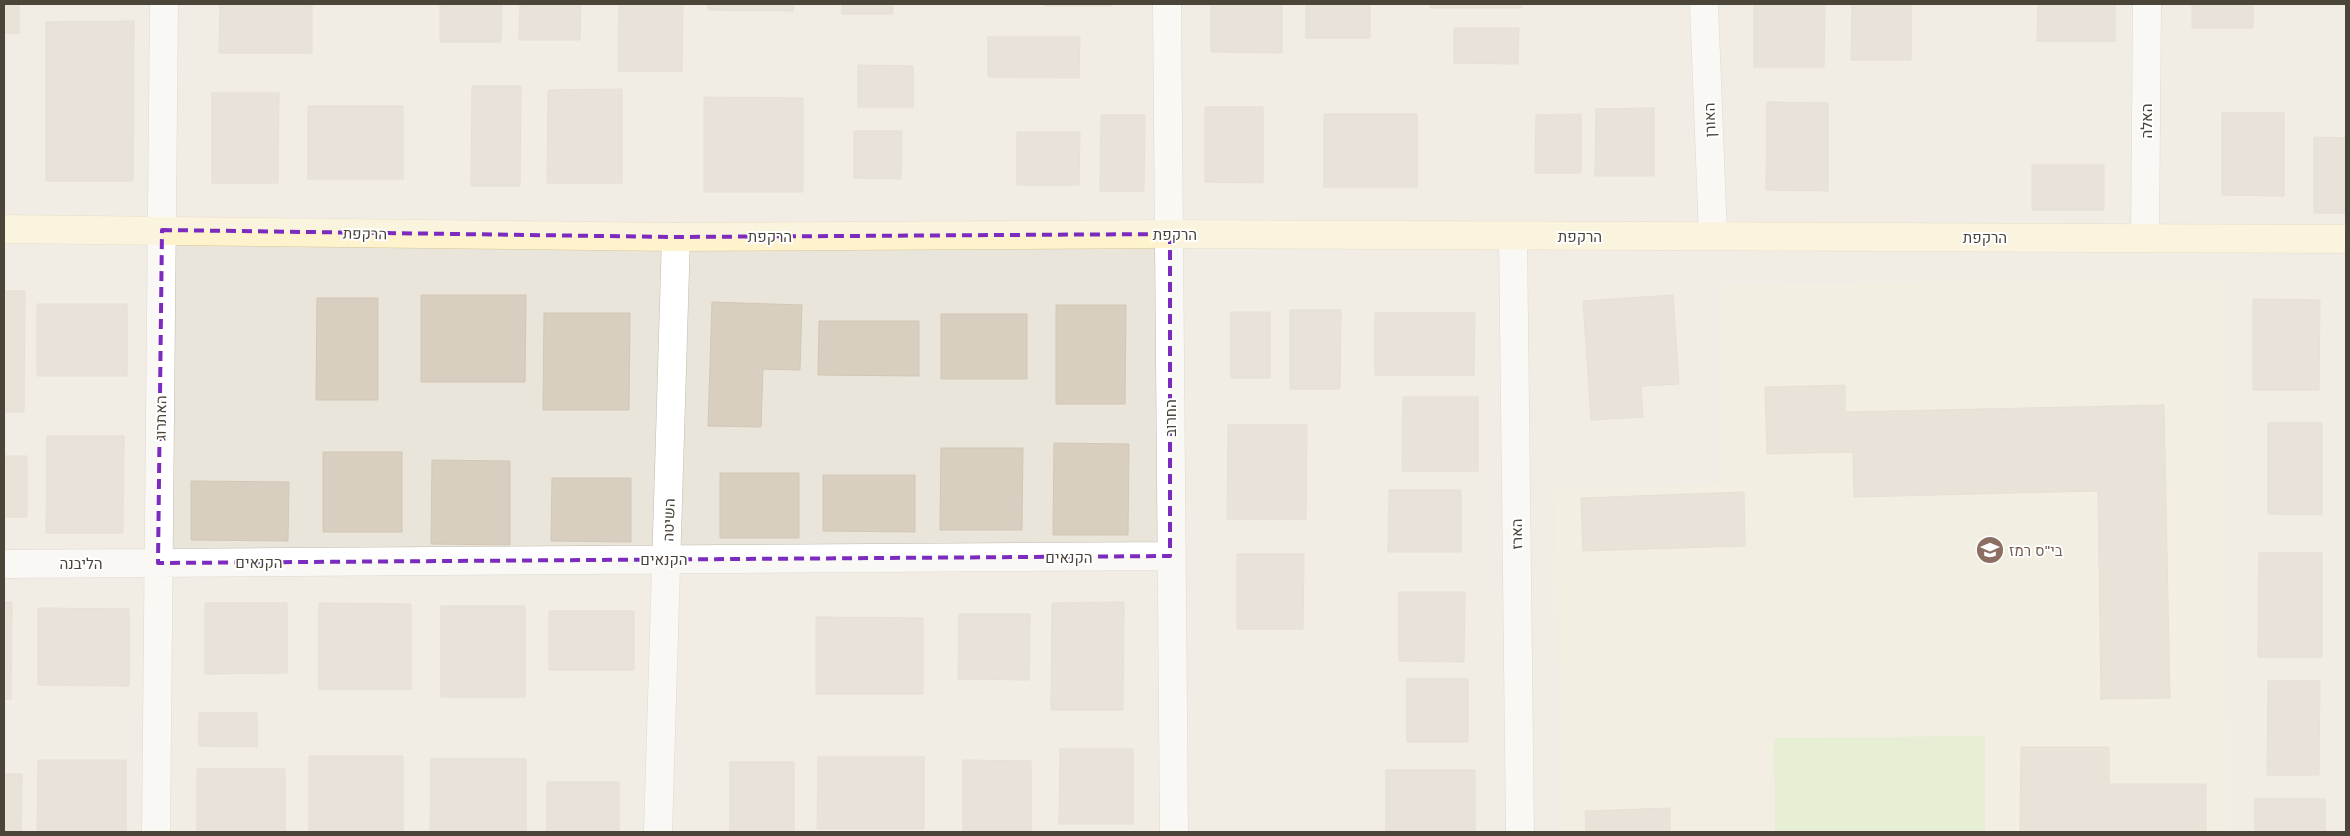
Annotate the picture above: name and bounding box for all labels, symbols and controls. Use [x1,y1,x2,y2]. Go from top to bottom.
street label: האורן [1699,102,1719,138]
street label: האלה [2137,104,2155,138]
street label: הרקפת [343,224,387,242]
street label: הרקפת [1153,225,1197,243]
street label: הרקפת [748,227,792,245]
street label: הרקפת [1558,227,1602,245]
street label: הרקפת [1963,228,2007,246]
street label: האתרוג [151,395,169,441]
street label: החרוב [1161,399,1179,437]
street label: השיטה [658,498,678,542]
street label: הארז [1507,518,1525,550]
school or university icon: בי"ס רמז [1975,535,2005,565]
place label: בי"ס רמז [2009,541,2063,559]
street label: הקנאים [1045,548,1093,566]
street label: הקנאים [640,550,688,568]
street label: הקנאים [235,553,283,571]
street label: הליבנה [59,554,103,572]

